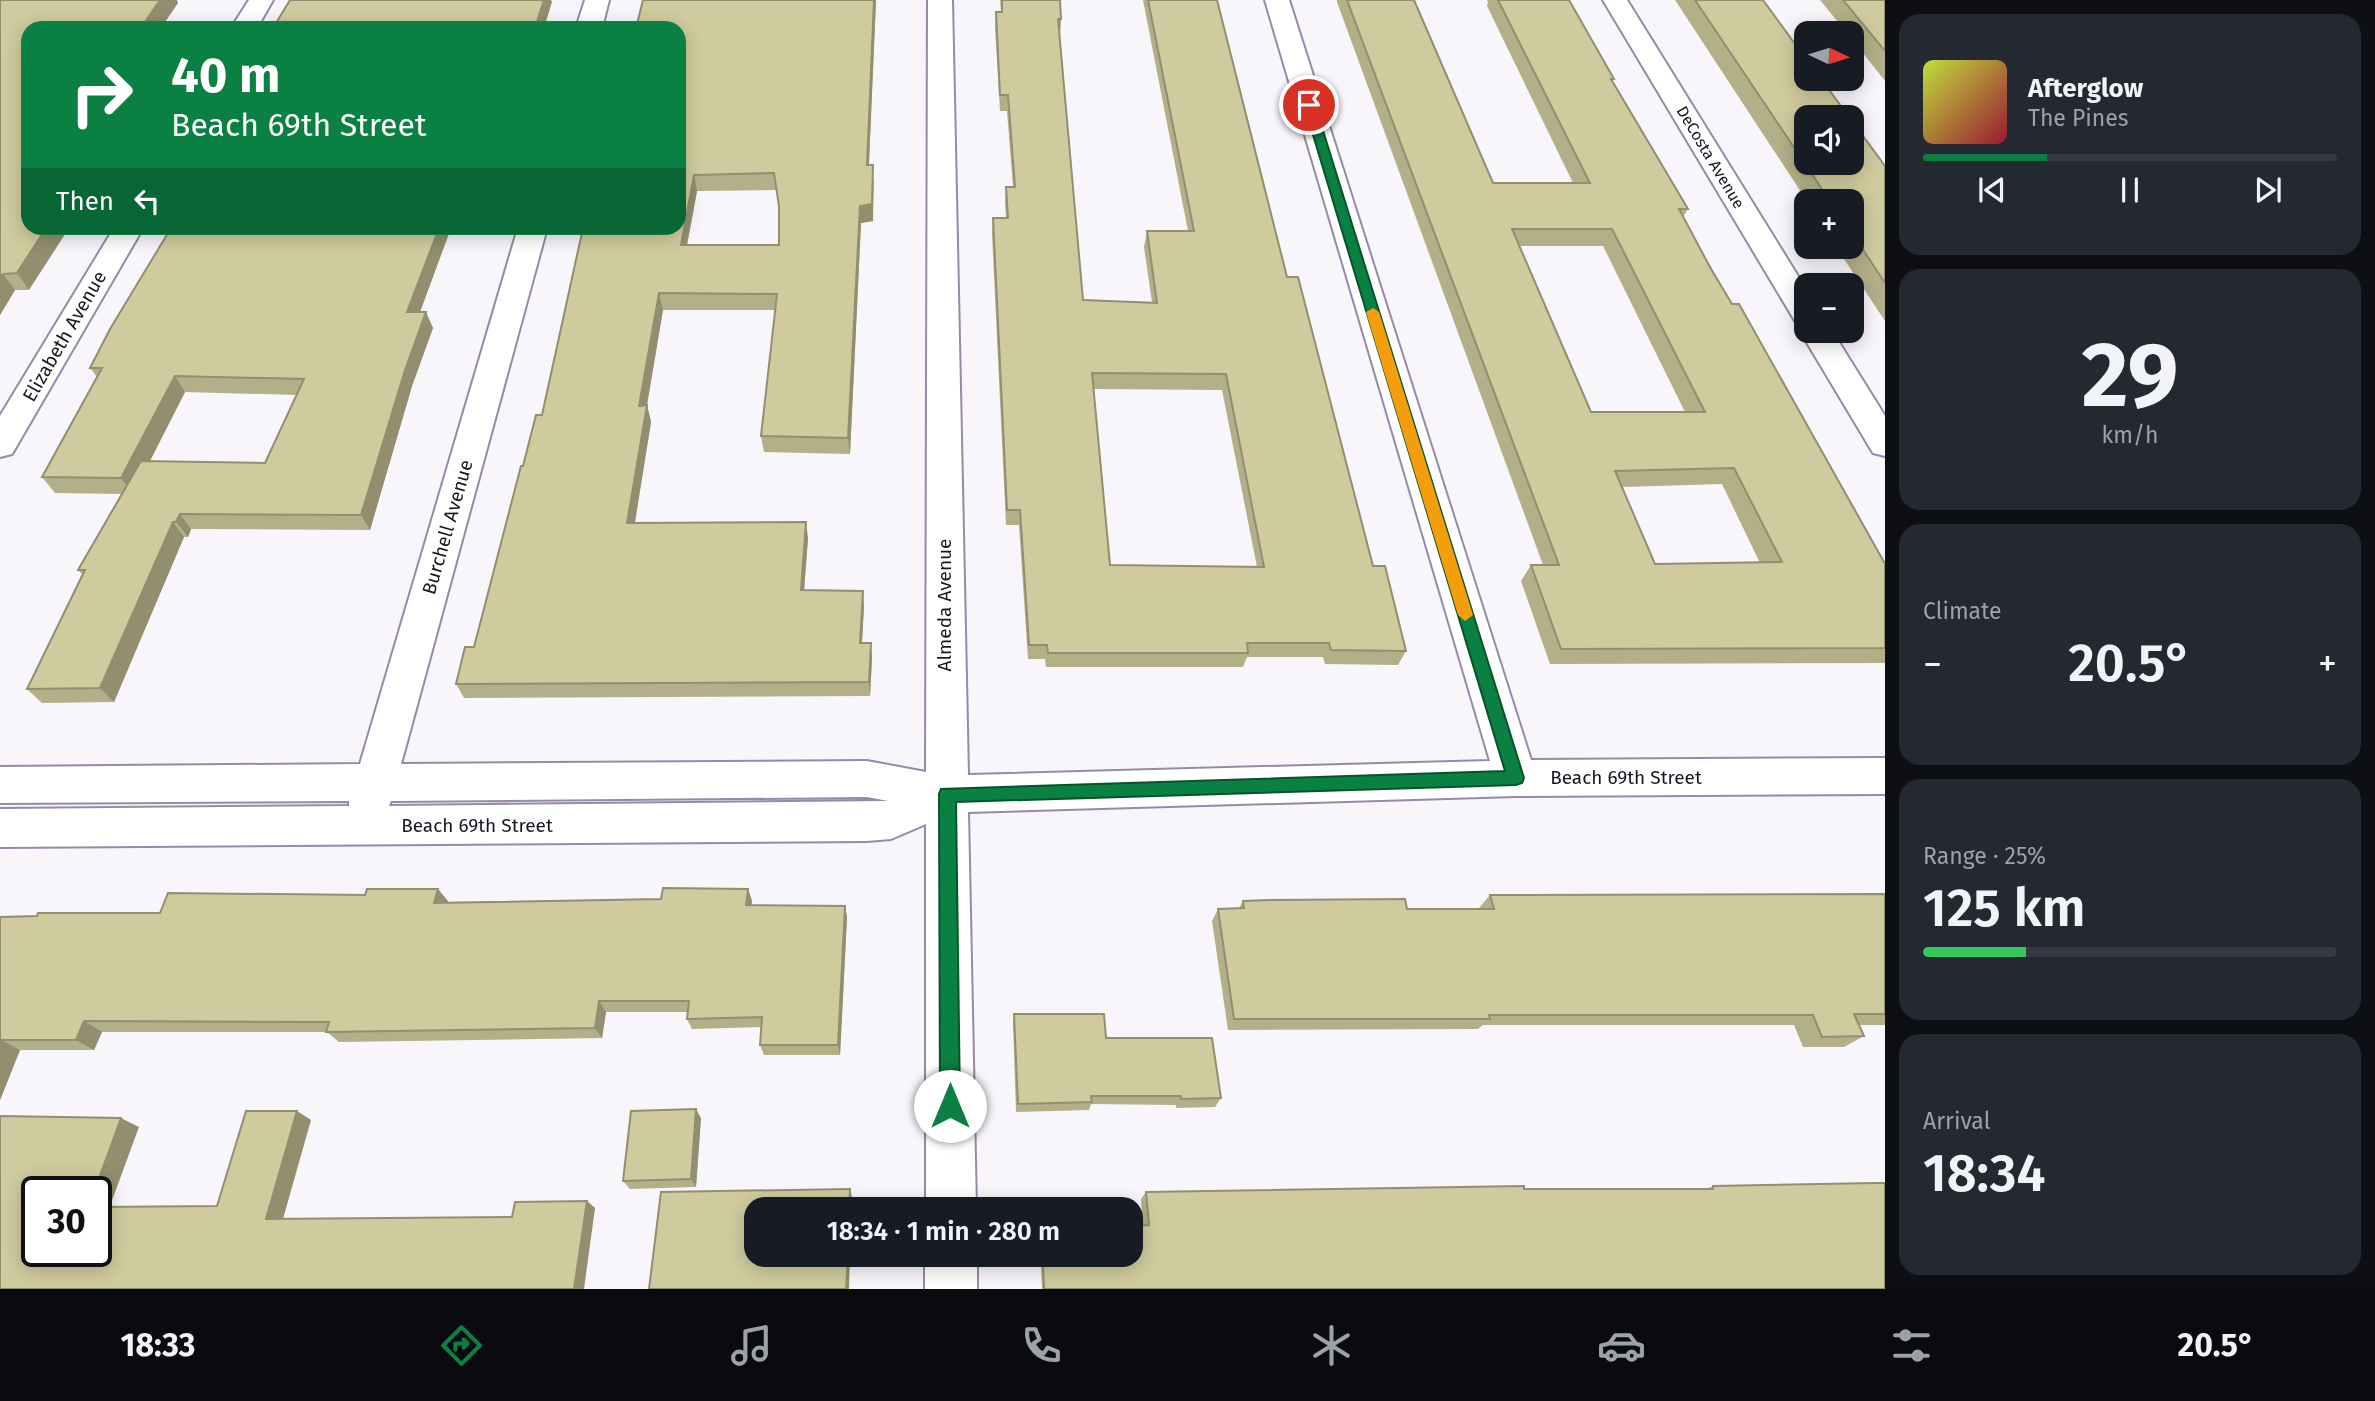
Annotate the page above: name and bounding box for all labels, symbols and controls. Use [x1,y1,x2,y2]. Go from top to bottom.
north arrow [1794,21,1864,91]
map controls [1794,21,1864,343]
text: 40 m [171,46,280,105]
icon: right [56,49,147,140]
text: Afterglow [2028,73,2143,104]
pin [1279,75,1339,135]
icon: arrive [1290,86,1328,124]
street label: DeCosta Avenue [1673,103,1749,212]
text: The Pines [2028,104,2129,132]
button: sound [1794,105,1864,175]
text: Beach 69th Street [171,106,427,144]
icon: previous [1973,171,2011,209]
icon: pause [2111,171,2149,209]
icon: next [2249,171,2287,209]
icon: left [128,182,166,220]
text: Then [56,186,114,217]
button: + [1794,189,1864,259]
street label: Elizabeth Avenue [18,267,111,406]
button: − [1794,273,1864,343]
text: 29 [2081,321,2179,430]
text: km/h [2102,421,2158,449]
street label: Burchell Avenue [417,457,478,597]
street label: Almeda Avenue [933,539,956,671]
text: Climate [1923,597,2002,625]
text: 20.5° [2068,632,2192,695]
text: − [1923,641,1942,687]
text: + [2318,641,2337,687]
street label: Beach 69th Street [1550,766,1702,789]
street label: Beach 69th Street [401,814,553,837]
text: Range · 25% [1923,842,2046,870]
text: 125 km [1923,877,2086,940]
position arrow [913,1069,987,1143]
text: Arrival [1923,1107,1990,1135]
text: 18:34 [1923,1142,2045,1205]
speed limit sign: 30 [21,1176,112,1267]
text: 18:34 · 1 min · 280 m [827,1216,1060,1247]
icon: directions [437,1321,486,1370]
icon: music [727,1321,776,1370]
icon: phone [1017,1321,1066,1370]
icon: climate [1307,1321,1356,1370]
icon: car [1597,1321,1646,1370]
icon: filters [1887,1321,1936,1370]
text: 18:33 [121,1326,196,1364]
text: 20.5° [2178,1326,2254,1364]

